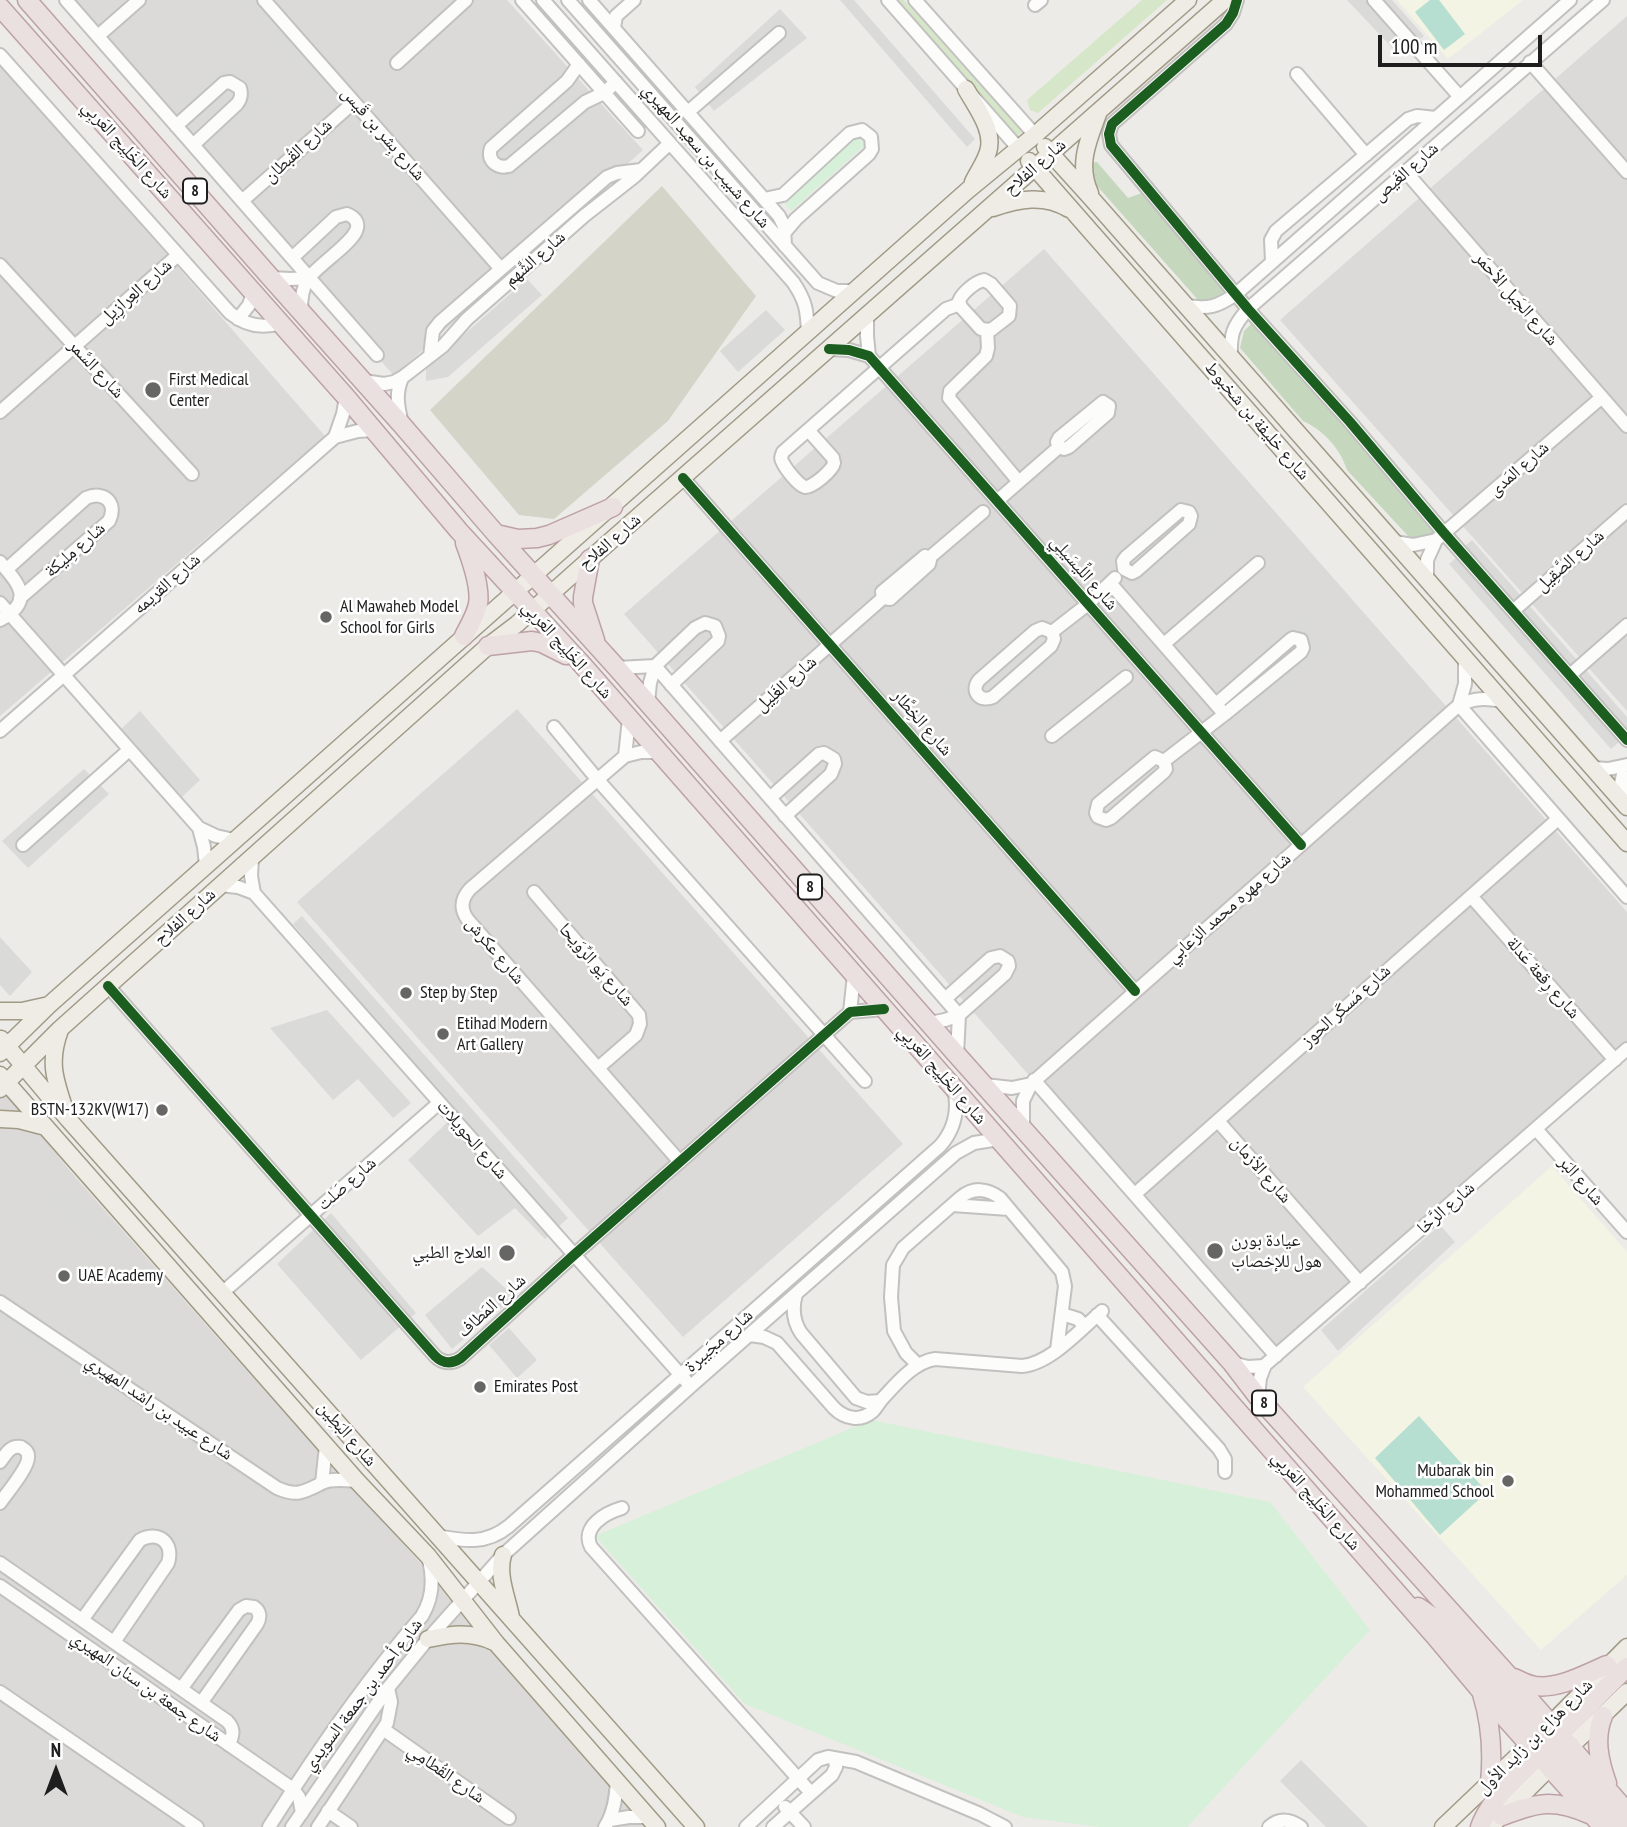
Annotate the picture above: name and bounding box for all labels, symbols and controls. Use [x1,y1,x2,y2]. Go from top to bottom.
scale bar [1382,21,1546,65]
text: 100 m [1391,33,1437,60]
street label: شارع شبيب بن سعيد المهيري [637,79,775,233]
street label: شارع بِشر بن قَيس [336,83,430,185]
street label: شارع الخَلِيج العَربِي [77,96,177,204]
street label: شارع القُبطان [259,115,337,187]
street label: شارع الفلاح [999,134,1071,200]
street label: شارع الغَيص [1369,138,1443,206]
road number: 8 [183,178,207,204]
street label: شارع الشَّهم [500,226,570,292]
street label: شارع الجَبل الأحمَر [1469,248,1563,350]
street label: شارع العِرازِيل [95,255,177,329]
street label: شارع السَّمر [63,335,129,403]
street label: شارع خليفة بن شخبوط [1200,357,1314,485]
place label: First Medical Center [169,369,249,412]
marker: First Medical Center [143,380,163,400]
street label: شارع المَدى [1484,437,1554,501]
street label: شارع الفلاح [574,509,646,575]
street label: شارع مِليكة [40,518,110,582]
street label: شارع الصَّقِيل [1531,525,1609,597]
street label: شارع اللِّيسَيلِي [1046,531,1122,615]
street label: شارع القريمه [129,549,205,619]
place label: Al Mawaheb Model School for Girls [340,596,459,638]
street label: شارع الخَلِيج العَربِي [517,596,617,704]
marker: Al Mawaheb Model School for Girls [318,609,334,625]
street label: شارع الغَلِيل [751,651,821,717]
street label: شارع الخِطَّار [887,685,957,761]
street label: شارع مهره محمد الزعابي [1162,848,1296,968]
road number: 8 [798,874,822,900]
street label: شارع الفلاح [150,884,220,950]
street label: شارع عكرش [461,913,529,989]
street label: شارع يَو الرِّوَيحا [554,919,638,1011]
street label: شارع رِقعة عَدلة [1502,933,1584,1023]
street label: شارع مَسكَر الحوز [1297,960,1395,1052]
place label: Step by Step [420,982,498,1004]
marker: Step by Step [398,985,414,1001]
place label: Etihad Modern Art Gallery [457,1013,548,1056]
street label: شارع الخَلِيج العَربِي [893,1021,991,1129]
marker: Etihad Modern Art Gallery [435,1026,451,1042]
street label: شارع الحويلات [432,1096,512,1184]
place label: BSTN-132KV(W17) [31,1099,148,1121]
marker: BSTN-132KV(W17) [154,1102,170,1118]
street label: شارع الأزمان [1226,1132,1296,1208]
street label: شارع صَلت [313,1152,381,1216]
street label: شارع البَر [1554,1152,1608,1210]
street label: شارع الرَّخا [1413,1177,1479,1239]
place label: عيادة بورن هول للإخصاب [1231,1230,1322,1272]
marker: عيادة بورن هول للإخصاب [1205,1241,1225,1261]
place label: العلاج الطبي [412,1242,491,1264]
marker: العلاج الطبي [497,1243,517,1263]
place label: UAE Academy [78,1265,163,1287]
marker: UAE Academy [56,1268,72,1284]
street label: شارع المَطاف [453,1270,531,1342]
street label: شارع مجَيبرة [680,1305,758,1377]
street label: شارع عبيد بن راشد المهيري [81,1351,237,1465]
place label: Emirates Post [494,1376,578,1398]
marker: Emirates Post [472,1379,488,1395]
road number: 8 [1252,1390,1276,1415]
street label: شارع البَطِين [313,1397,381,1471]
street label: شارع الخَلِيج العَربِي [1267,1447,1365,1555]
place label: Mubarak bin Mohammed School [1375,1460,1494,1502]
marker: Mubarak bin Mohammed School [1500,1473,1516,1489]
street label: شارع أحمد بن جمعة السويدي [299,1614,427,1776]
street label: شارع جمعة بن سنان المهيري [67,1627,225,1747]
street label: شارع هزاع بن زايد الأول [1472,1674,1598,1800]
north arrow [21,1736,91,1806]
text: N [51,1738,61,1762]
street label: شارع القُطامِي [403,1739,489,1809]

